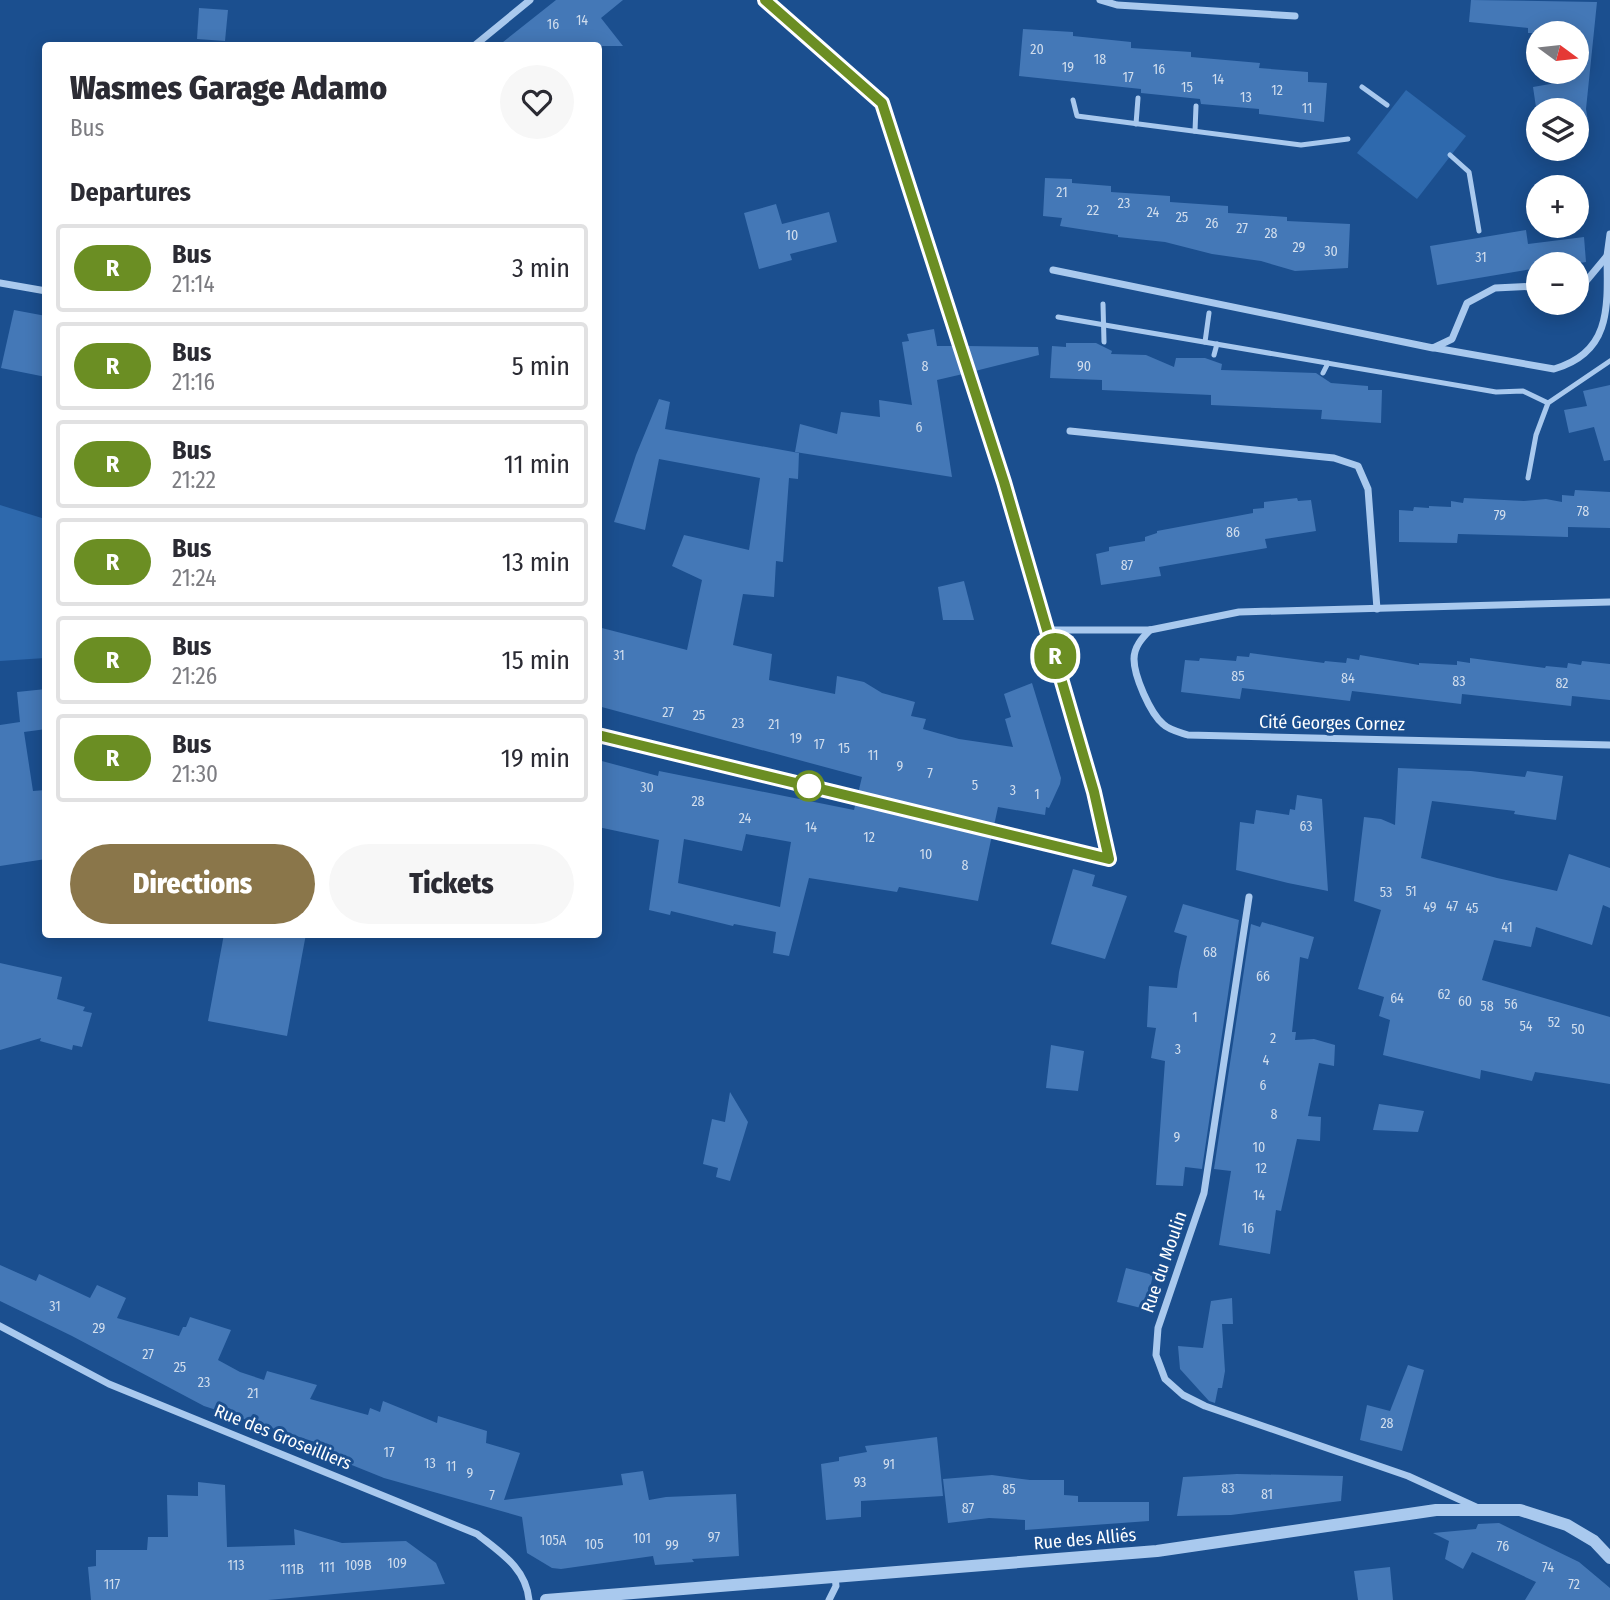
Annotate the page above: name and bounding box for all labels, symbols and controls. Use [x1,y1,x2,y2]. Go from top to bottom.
house number: 14 [576,12,588,29]
house number: 16 [547,16,559,33]
north arrow [1526,21,1589,84]
map controls [1526,21,1589,315]
house number: 20 [1030,41,1044,58]
house number: 18 [1094,51,1106,68]
house number: 19 [1062,59,1074,76]
house number: 16 [1153,61,1165,78]
button: heart [500,65,574,139]
text: Wasmes Garage Adamo [70,68,387,108]
house number: 17 [1122,69,1134,86]
house number: 14 [1212,71,1224,88]
house number: 15 [1181,79,1193,96]
house number: 12 [1271,82,1283,99]
house number: 13 [1240,89,1252,106]
button: layers [1526,98,1589,161]
house number: 11 [1302,100,1312,117]
text: Bus [70,114,104,142]
button: + [1526,175,1589,238]
text: Departures [70,177,191,208]
house number: 21 [1056,184,1068,201]
house number: 23 [1118,195,1130,212]
house number: 22 [1087,202,1099,219]
house number: 24 [1147,204,1160,221]
house number: 25 [1176,209,1188,226]
house number: 26 [1205,215,1219,232]
house number: 27 [1236,220,1248,237]
house number: 28 [1264,225,1278,242]
house number: 10 [786,227,798,244]
text: Bus [172,239,211,270]
house number: 29 [1293,239,1306,256]
house number: 30 [1324,243,1338,260]
house number: 31 [1475,249,1487,266]
button: − [1526,252,1589,315]
text: 3 min [512,253,570,284]
text: R [106,254,119,282]
text: 21:14 [172,270,215,298]
text: Bus [172,337,211,368]
text: 5 min [512,351,570,382]
text: R [106,352,119,380]
house number: 8 [922,358,929,375]
house number: 90 [1077,358,1091,375]
text: 21:16 [172,368,215,396]
house number: 6 [916,419,923,436]
text: Bus [172,435,211,466]
text: 11 min [504,449,570,480]
text: R [106,450,119,478]
text: 21:22 [172,466,216,494]
house number: 78 [1577,503,1589,520]
house number: 79 [1494,507,1506,524]
house number: 86 [1226,524,1240,541]
text: Bus [172,533,211,564]
text: 13 min [502,547,570,578]
text: R [106,548,119,576]
house number: 87 [1121,557,1134,574]
text: 21:24 [172,564,216,592]
text: Bus [172,631,211,662]
line badge: R [1032,633,1078,679]
text: R [1048,642,1062,670]
text: 15 min [502,645,570,676]
text: R [106,646,119,674]
house number: 31 [613,647,625,664]
text: 21:26 [172,662,217,690]
house number: 85 [1231,668,1245,685]
house number: 84 [1341,670,1355,687]
house number: 83 [1452,673,1466,690]
house number: 82 [1555,675,1569,692]
house number: 27 [662,704,674,721]
house number: 25 [693,707,705,724]
street label: Cité Georges Cornez [1259,711,1405,735]
house number: 23 [732,715,744,732]
house number: 21 [768,716,780,733]
text: Bus [172,729,211,760]
house number: 19 [790,730,802,747]
house number: 17 [813,736,825,753]
house number: 15 [838,740,850,757]
text: 19 min [501,743,570,774]
text: R [106,744,119,772]
house number: 11 [868,747,878,764]
house number: 9 [897,758,904,775]
text: 21:30 [172,760,218,788]
house number: 7 [927,765,933,782]
unlabelled marker [794,771,824,801]
house number: 5 [972,777,978,794]
house number: 30 [640,779,654,796]
house number: 3 [1010,782,1016,799]
house number: 1 [1034,786,1040,803]
house number: 28 [691,793,705,810]
house number: 24 [739,810,752,827]
house number: 63 [1299,818,1313,835]
house number: 14 [805,819,817,836]
house number: 12 [863,829,875,846]
button: Directions [70,844,315,924]
button: Tickets [329,844,574,924]
house number: 10 [920,846,932,863]
house number: 8 [962,857,969,874]
house number: 51 [1405,883,1417,900]
house number: 53 [1380,884,1392,901]
house number: 47 [1446,898,1458,915]
house number: 49 [1423,899,1437,916]
house number: 45 [1465,900,1479,917]
house number: 41 [1501,919,1513,936]
house number: 68 [1203,944,1217,961]
house number: 66 [1256,968,1270,985]
house number: 62 [1438,986,1451,1003]
house number: 64 [1390,990,1404,1007]
house number: 60 [1458,993,1472,1010]
house number: 56 [1504,996,1518,1013]
house number: 58 [1480,998,1494,1015]
house number: 1 [1192,1009,1198,1026]
house number: 52 [1548,1014,1560,1031]
house number: 54 [1519,1018,1533,1035]
house number: 50 [1571,1021,1585,1038]
house number: 2 [1270,1030,1276,1047]
house number: 3 [1175,1041,1181,1058]
house number: 4 [1263,1052,1270,1069]
house number: 6 [1260,1077,1267,1094]
house number: 8 [1271,1106,1278,1123]
house number: 9 [1174,1129,1181,1146]
house number: 10 [1253,1139,1265,1156]
house number: 12 [1255,1160,1267,1177]
house number: 14 [1253,1187,1265,1204]
street label: Rue du Moulin [1136,1208,1192,1316]
house number: 16 [1242,1220,1254,1237]
house number: 31 [49,1298,61,1315]
house number: 29 [93,1320,106,1337]
house number: 27 [142,1346,154,1363]
house number: 25 [174,1359,186,1376]
house number: 23 [198,1374,210,1391]
house number: 21 [247,1385,259,1402]
street label: Rue des Groseilliers [211,1399,355,1475]
house number: 28 [1380,1415,1394,1432]
house number: 17 [383,1444,395,1461]
house number: 13 [424,1455,436,1472]
house number: 91 [883,1456,895,1473]
house number: 11 [446,1458,456,1475]
house number: 9 [467,1465,474,1482]
house number: 93 [854,1474,866,1491]
house number: 83 [1221,1480,1235,1497]
house number: 85 [1002,1481,1016,1498]
house number: 81 [1261,1486,1273,1503]
house number: 7 [489,1487,495,1504]
house number: 87 [962,1500,975,1517]
street label: Rue des Alliés [1033,1524,1138,1554]
house number: 97 [708,1529,720,1546]
house number: 101 [633,1530,651,1547]
house number: 105A [540,1532,567,1549]
house number: 105 [584,1536,604,1553]
house number: 99 [665,1537,679,1554]
house number: 76 [1497,1538,1509,1555]
house number: 109 [387,1555,407,1572]
house number: 113 [227,1557,245,1574]
house number: 109B [344,1557,372,1574]
house number: 111 [319,1559,335,1576]
house number: 74 [1542,1559,1554,1576]
house number: 111B [280,1561,304,1578]
house number: 117 [104,1576,121,1593]
house number: 72 [1568,1576,1580,1593]

